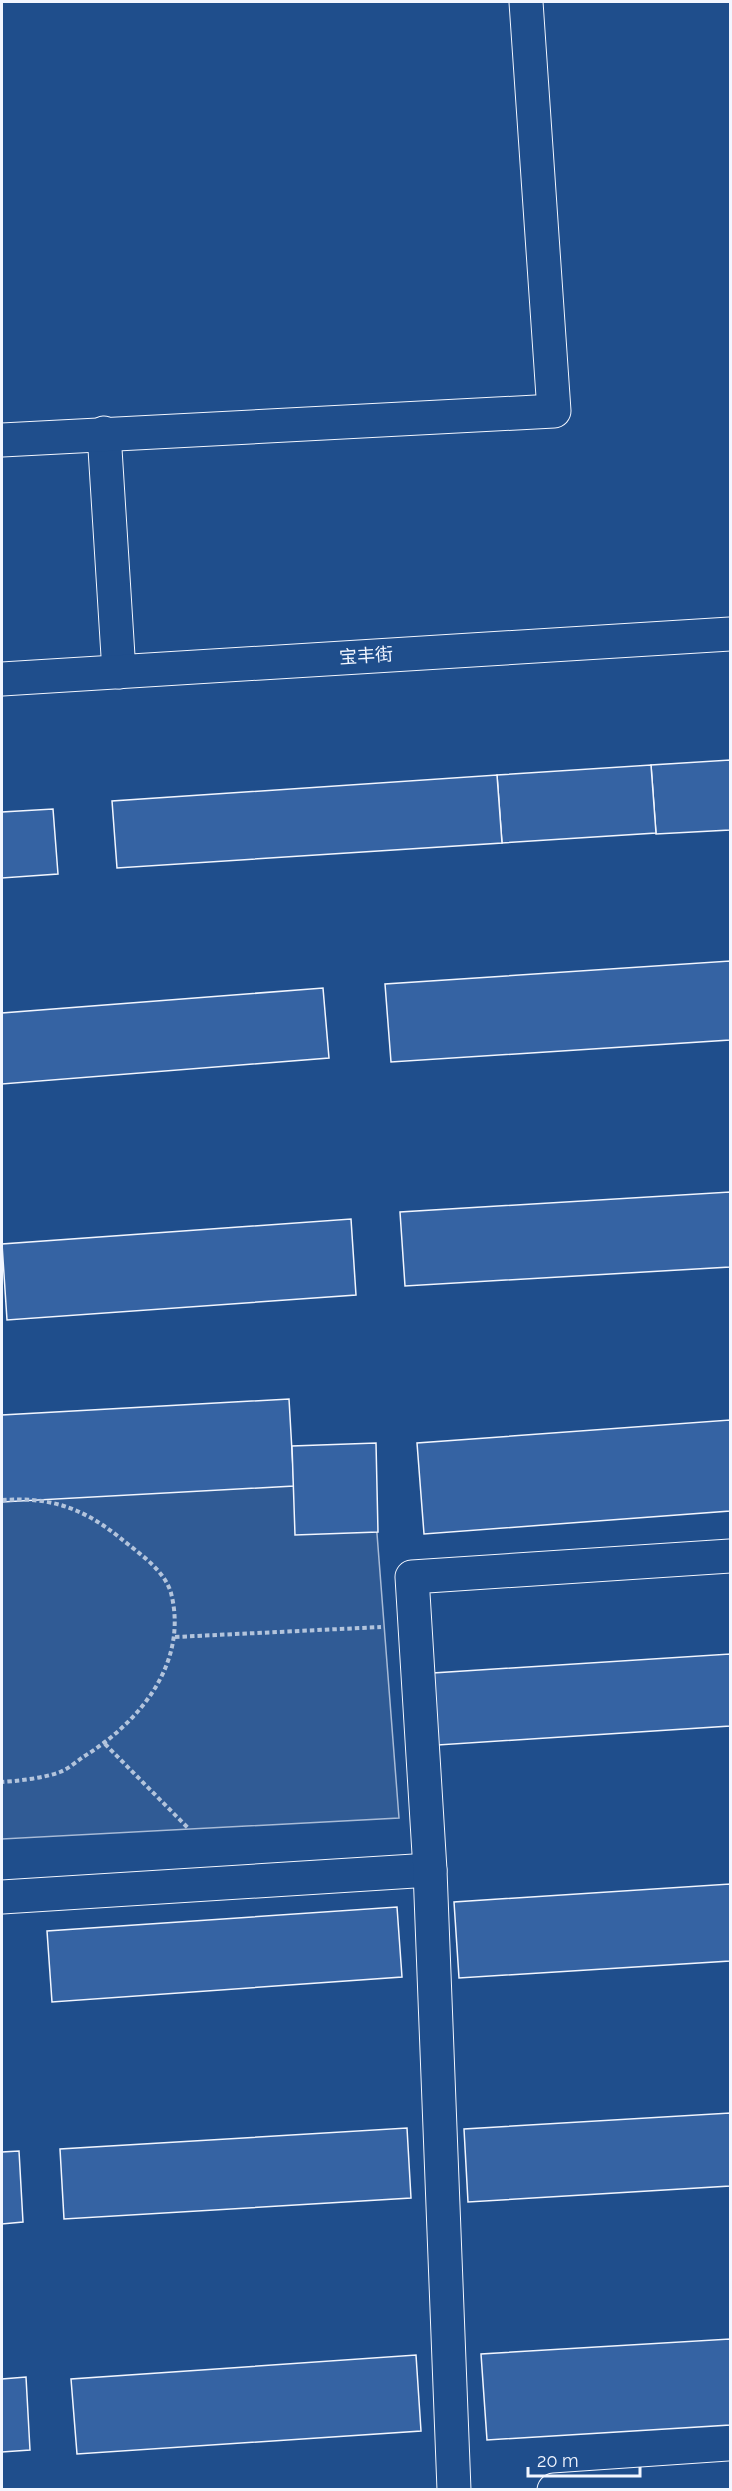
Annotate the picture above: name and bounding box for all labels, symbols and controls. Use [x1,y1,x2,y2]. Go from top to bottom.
street label: 宝丰街 [338,643,394,668]
scale bar [528,2440,640,2478]
text: 20 m [537,2450,579,2471]

